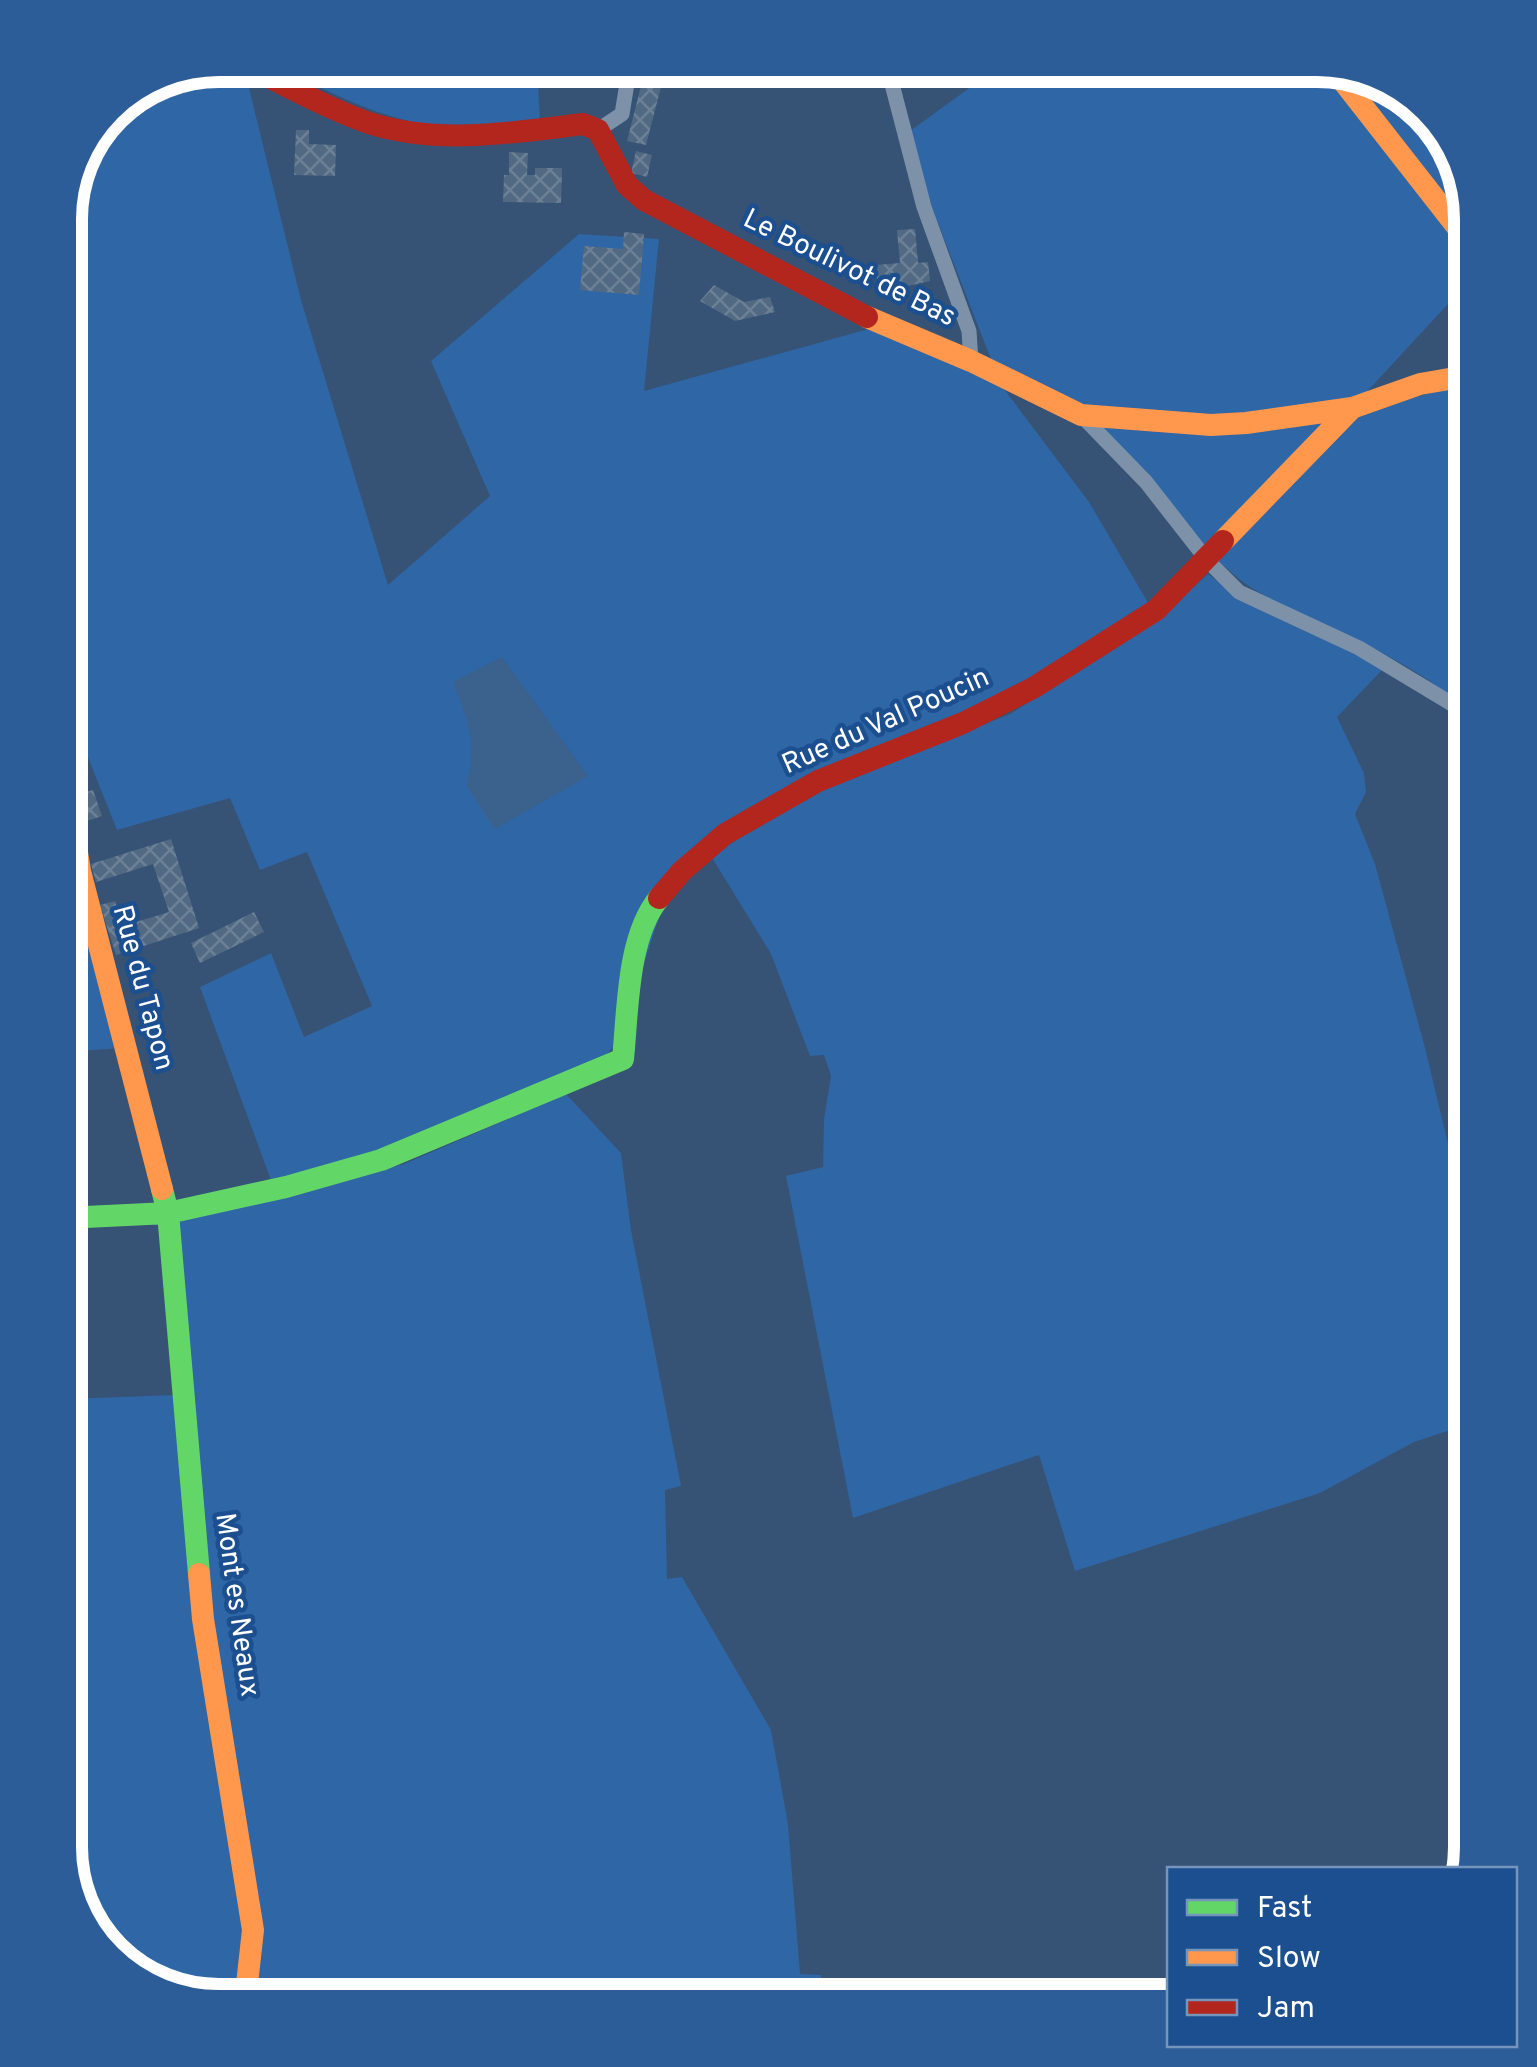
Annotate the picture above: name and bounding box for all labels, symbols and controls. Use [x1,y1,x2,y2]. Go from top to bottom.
street label: Le Boulivot de Bas [737,202,961,336]
street label: Rue du Val Poucin [777,660,995,784]
street label: Rue du Tapon [103,901,181,1075]
street label: Mont es Neaux [205,1511,267,1699]
legend [1167,1867,1517,2047]
text: Fast [1257,1891,1312,1928]
text: Slow [1257,1941,1321,1978]
text: Jam [1257,1991,1315,2028]

